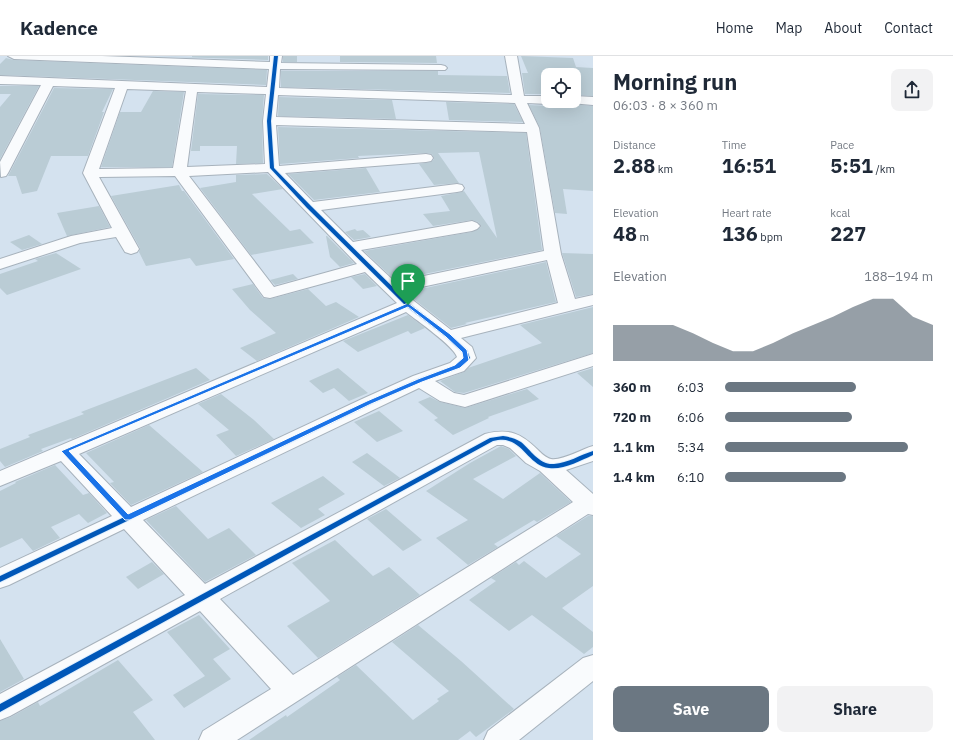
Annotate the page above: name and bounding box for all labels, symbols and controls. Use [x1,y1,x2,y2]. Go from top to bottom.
text: Kadence [20,16,98,40]
text: Home [716,19,753,37]
text: Map [775,19,802,37]
text: About [824,19,862,37]
text: Contact [884,19,933,37]
text: Morning run [613,67,737,96]
map controls [541,68,581,108]
button: locate [541,68,581,108]
button: share [891,69,933,111]
text: 06:03 · 8 × 360 m [613,97,718,114]
text: Distance [613,138,656,152]
text: Time [722,138,746,152]
text: Pace [830,138,854,152]
text: 2.88 [613,152,655,179]
text: 16:51 [722,152,776,179]
text: 5:51 [830,152,873,179]
text: km [655,162,673,176]
text: /km [873,162,895,176]
text: Elevation [613,206,659,220]
text: Heart rate [722,206,772,220]
text: kcal [830,206,850,220]
text: 48 [613,220,637,247]
text: 136 [722,220,758,247]
text: 227 [830,220,866,247]
text: m [637,230,649,244]
text: bpm [758,230,783,244]
pin [391,264,425,305]
text: Elevation [613,268,667,285]
text: 188–194 m [864,268,933,285]
icon: arrive [397,270,419,292]
text: 360 m [613,379,651,396]
text: 6:03 [677,379,704,396]
text: 720 m [613,409,651,426]
text: 6:06 [677,409,704,426]
text: 1.1 km [613,439,655,456]
text: 5:34 [677,439,704,456]
text: 1.4 km [613,469,655,486]
text: 6:10 [677,469,704,486]
button: Save [613,686,769,732]
button: Share [777,686,933,732]

